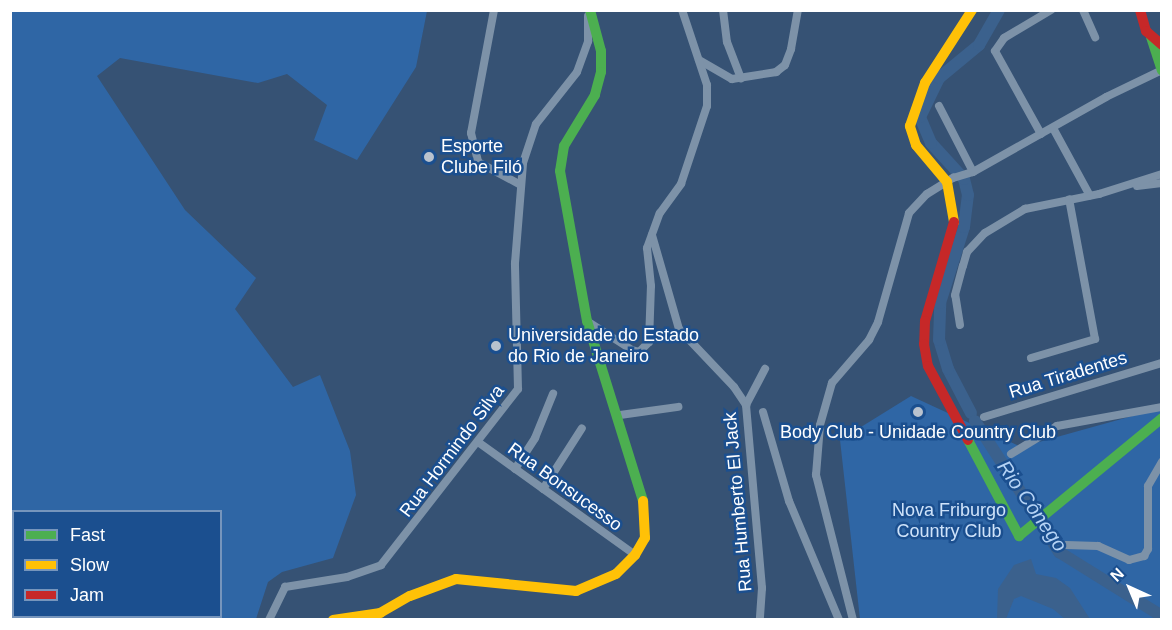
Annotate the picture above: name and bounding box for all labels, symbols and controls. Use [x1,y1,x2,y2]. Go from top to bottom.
place label: Esporte Clube Filó [441,136,522,178]
marker: Esporte Clube Filó [422,150,436,164]
place label: Universidade do Estado do Rio de Janeiro [508,325,699,368]
marker: Universidade do Estado do Rio de Janeiro [489,339,503,353]
street label: Rua Tiradentes [1006,347,1130,403]
street label: Rua Hormindo Silva [395,381,509,521]
marker: Body Club - Unidade Country Club [911,405,925,419]
street label: Rua Humberto El Jack [719,411,757,593]
place label: Body Club - Unidade Country Club [780,421,1056,443]
street label: Rua Bonsucesso [504,438,626,536]
water label: Rio Cônego [992,456,1072,556]
park label: Nova Friburgo Country Club [892,500,1006,542]
legend [12,510,222,618]
text: Fast [70,525,105,545]
text: Slow [70,555,109,575]
north arrow [1100,558,1160,618]
text: N [1107,565,1127,585]
text: Jam [70,585,104,605]

